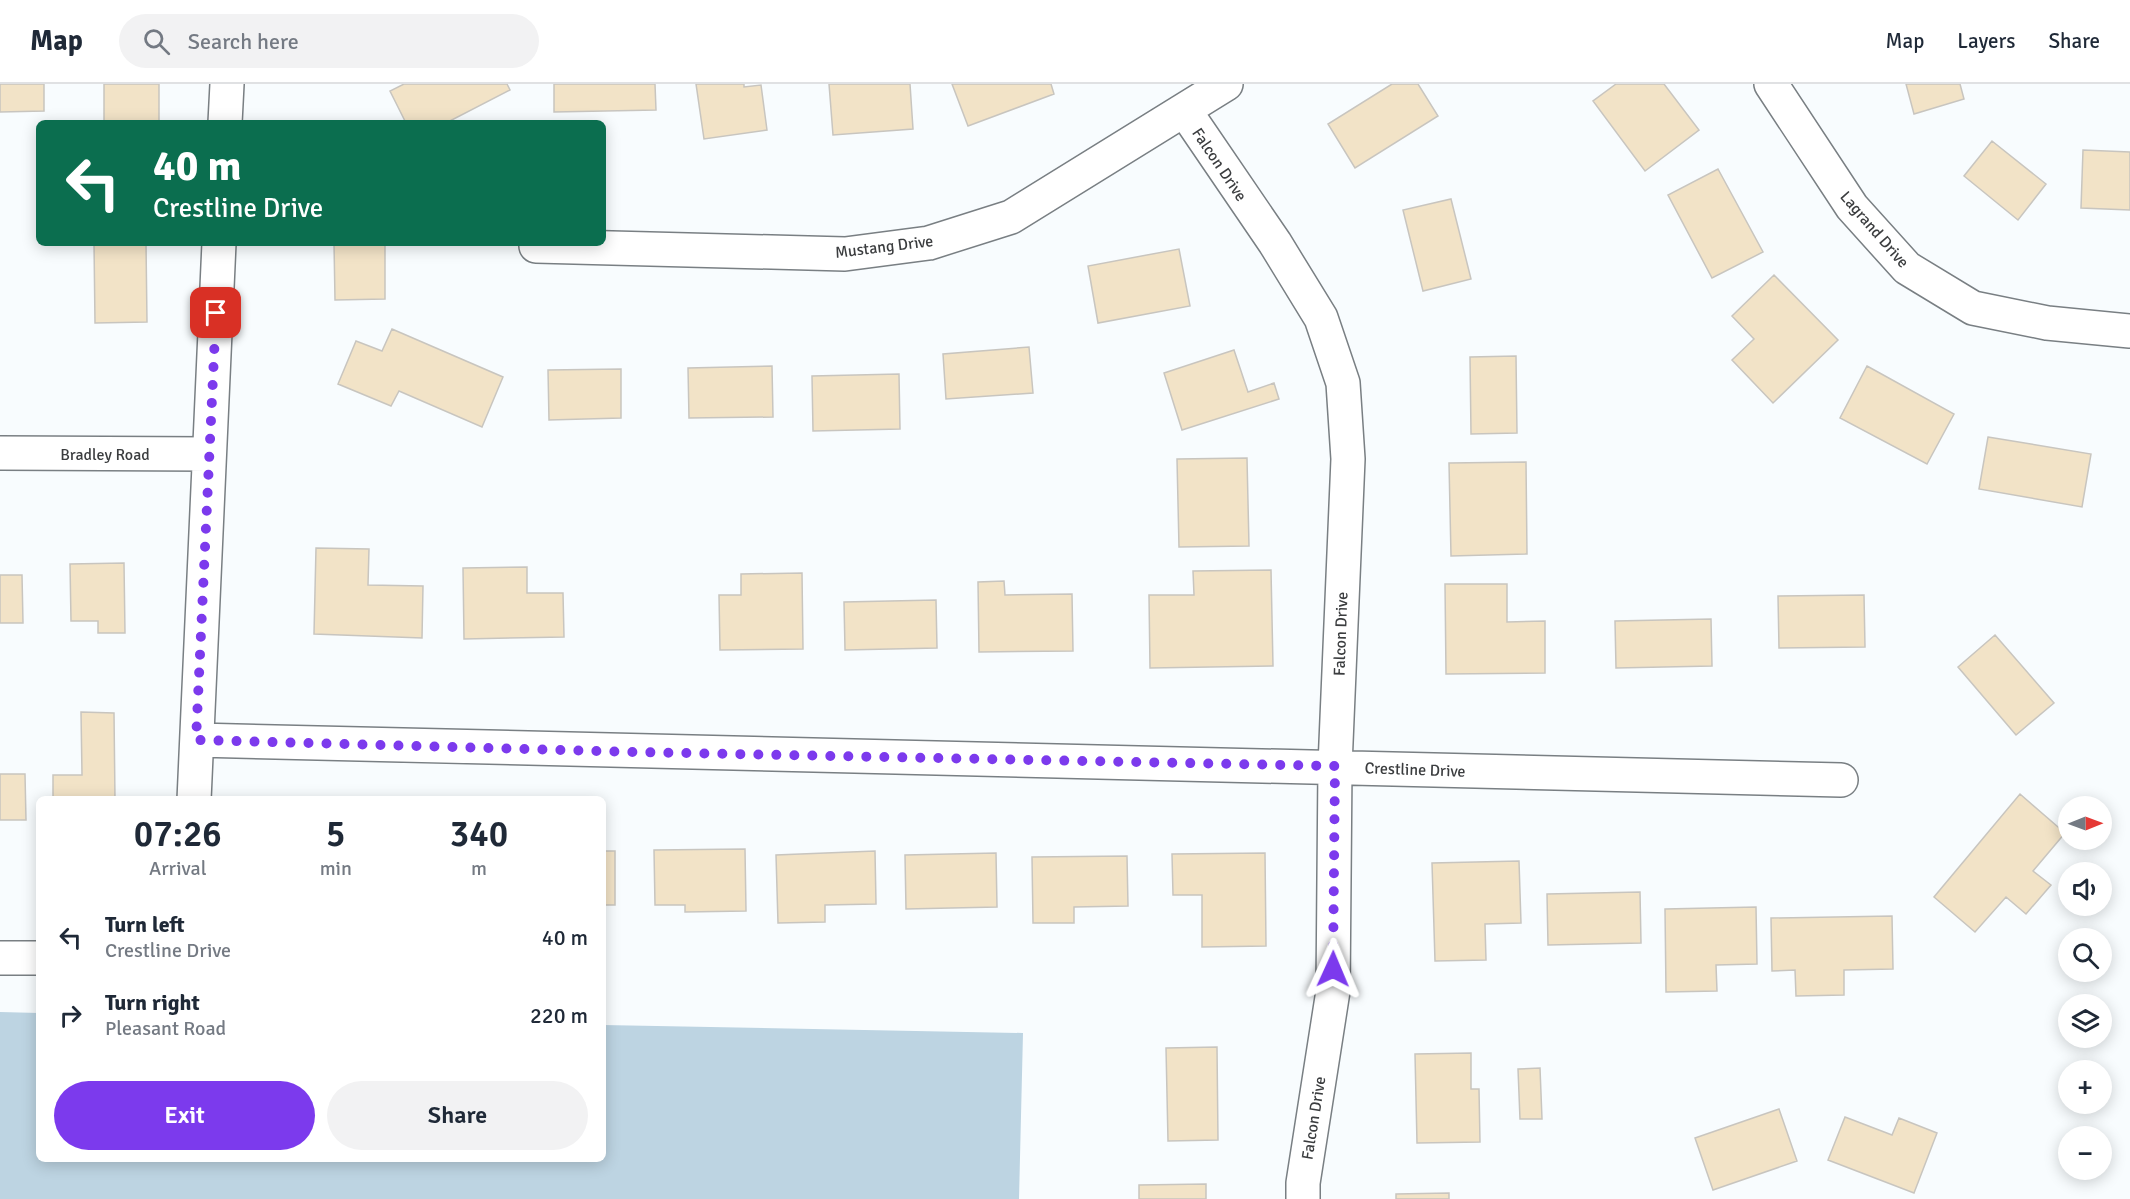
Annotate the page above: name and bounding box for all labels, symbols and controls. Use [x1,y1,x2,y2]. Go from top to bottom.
search box [119,14,539,68]
text: Map [30,24,83,58]
icon: search [140,25,173,58]
text: Search here [188,28,299,55]
text: Map [1886,28,1924,54]
text: Layers [1957,28,2015,54]
text: Share [2048,28,2100,54]
street label: Falcon Drive [1187,124,1251,205]
text: 40 m [153,141,242,192]
icon: left [54,144,132,222]
street label: Lagrand Drive [1836,187,1913,272]
text: Crestline Drive [153,192,323,225]
street label: Mustang Drive [834,231,934,263]
pin [190,287,241,338]
icon: arrive [199,296,232,329]
street label: Bradley Road [60,445,150,465]
street label: Falcon Drive [1330,592,1352,676]
street label: Crestline Drive [1364,758,1466,782]
north arrow [2058,796,2112,850]
map controls [2058,796,2112,1180]
text: 07:26 [134,812,222,857]
text: 5 [326,812,346,857]
text: 340 [450,812,508,857]
text: Arrival [149,856,207,881]
text: min [320,856,352,881]
text: m [471,856,487,881]
button: sound [2058,862,2112,916]
text: Turn left [105,911,185,938]
icon: left [54,921,87,954]
text: 40 m [542,924,588,951]
button: search [2058,928,2112,982]
position arrow [1301,937,1365,1001]
text: Crestline Drive [105,938,231,963]
text: Turn right [105,989,200,1016]
button: layers [2058,994,2112,1048]
icon: right [54,999,87,1032]
text: 220 m [530,1002,588,1029]
text: Pleasant Road [105,1016,226,1041]
button: + [2058,1060,2112,1114]
street label: Falcon Drive [1298,1075,1330,1161]
button: Exit [54,1081,315,1150]
button: Share [327,1081,588,1150]
button: − [2058,1126,2112,1180]

